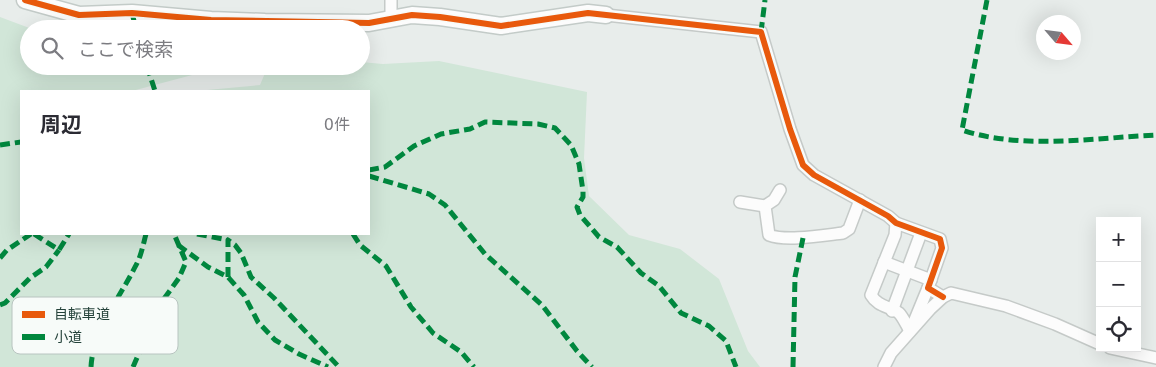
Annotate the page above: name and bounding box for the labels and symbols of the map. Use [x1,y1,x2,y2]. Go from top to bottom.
north arrow [1036,15,1081,60]
legend [12,297,178,354]
text: 自転車道 [54,306,110,322]
text: 小道 [54,329,82,345]

